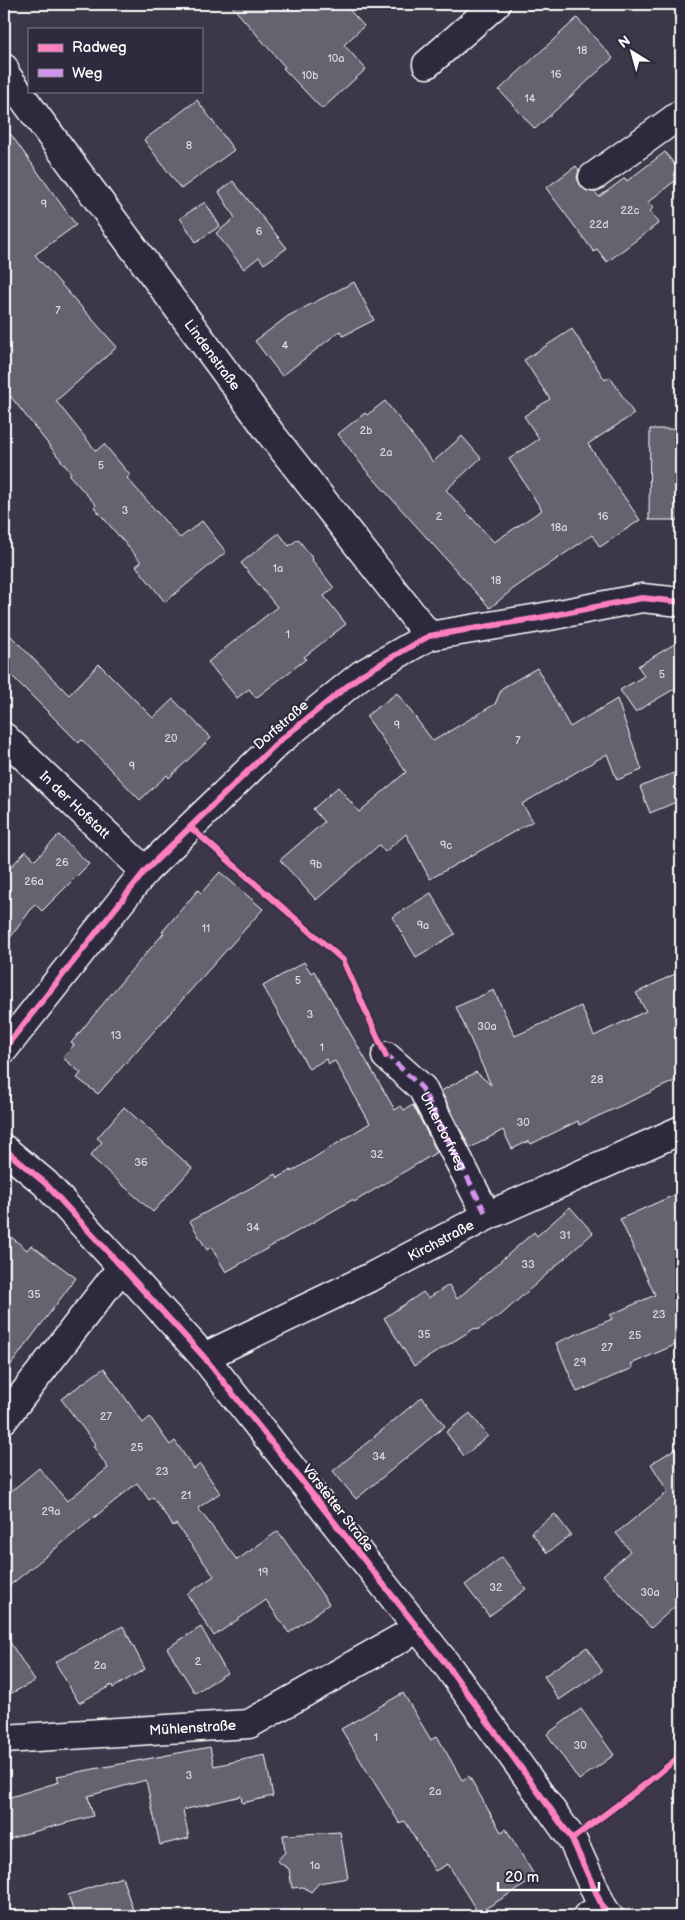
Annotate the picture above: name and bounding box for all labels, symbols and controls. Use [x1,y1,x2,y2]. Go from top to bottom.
legend [28,28,202,92]
north arrow [608,28,658,78]
text: N [615,32,634,52]
text: Radweg [72,38,127,57]
house number: 18 [577,44,587,57]
house number: 10a [328,52,344,65]
text: Weg [72,64,102,83]
house number: 16 [551,68,562,81]
house number: 10b [302,69,318,82]
house number: 14 [525,92,536,105]
house number: 8 [186,139,192,152]
house number: 9 [41,198,47,211]
house number: 22c [621,204,640,217]
house number: 22d [589,218,609,231]
house number: 6 [256,225,263,238]
house number: 7 [55,304,61,317]
street label: Lindenstraße [181,316,244,393]
house number: 4 [282,339,289,352]
house number: 2b [360,424,372,437]
house number: 2a [380,446,392,459]
house number: 5 [98,459,104,472]
house number: 3 [122,504,129,517]
house number: 2 [436,510,443,523]
house number: 16 [598,510,609,523]
house number: 18a [551,521,567,534]
house number: 1a [273,562,283,575]
house number: 18 [491,574,501,587]
house number: 1 [286,628,290,641]
house number: 5 [659,668,665,681]
street label: Dorfstraße [250,697,312,753]
house number: 9 [394,719,400,732]
house number: 20 [165,732,178,745]
house number: 7 [515,734,521,747]
house number: 9 [129,760,135,773]
street label: In der Hofstatt [36,767,114,842]
house number: 9c [440,839,452,852]
house number: 26 [55,856,69,869]
house number: 9b [310,858,322,871]
house number: 26a [24,875,44,888]
house number: 9a [417,919,429,932]
house number: 11 [202,922,210,935]
house number: 5 [295,974,301,987]
house number: 3 [307,1008,314,1021]
house number: 30a [477,1020,497,1033]
house number: 13 [110,1029,122,1042]
house number: 1 [320,1041,324,1054]
house number: 28 [591,1073,603,1086]
street label: Unterdorfweg [417,1089,471,1173]
house number: 30 [516,1116,530,1129]
house number: 32 [370,1148,384,1161]
house number: 36 [134,1156,148,1169]
street label: Kirchstraße [405,1216,477,1265]
house number: 34 [246,1221,260,1234]
house number: 31 [559,1229,571,1242]
house number: 33 [521,1258,535,1271]
house number: 35 [27,1288,41,1301]
house number: 23 [652,1308,666,1321]
house number: 35 [417,1328,431,1341]
house number: 25 [629,1329,641,1342]
house number: 27 [601,1341,614,1354]
house number: 29 [574,1356,586,1369]
house number: 27 [100,1410,113,1423]
house number: 25 [131,1441,143,1454]
house number: 34 [372,1450,386,1463]
street label: Vörstetter Straße [299,1461,377,1555]
house number: 23 [155,1465,169,1478]
house number: 21 [181,1489,191,1502]
house number: 29a [41,1505,61,1518]
house number: 19 [258,1566,268,1579]
house number: 32 [489,1581,503,1594]
house number: 30a [640,1586,660,1599]
house number: 2 [195,1655,202,1668]
house number: 2a [94,1659,106,1672]
street label: Mühlenstraße [149,1716,237,1739]
house number: 1 [374,1731,378,1744]
house number: 30 [573,1739,587,1752]
house number: 3 [186,1769,193,1782]
house number: 2a [429,1785,441,1798]
house number: 1a [310,1859,320,1872]
scale bar [498,1860,599,1892]
text: 20 m [505,1868,539,1887]

